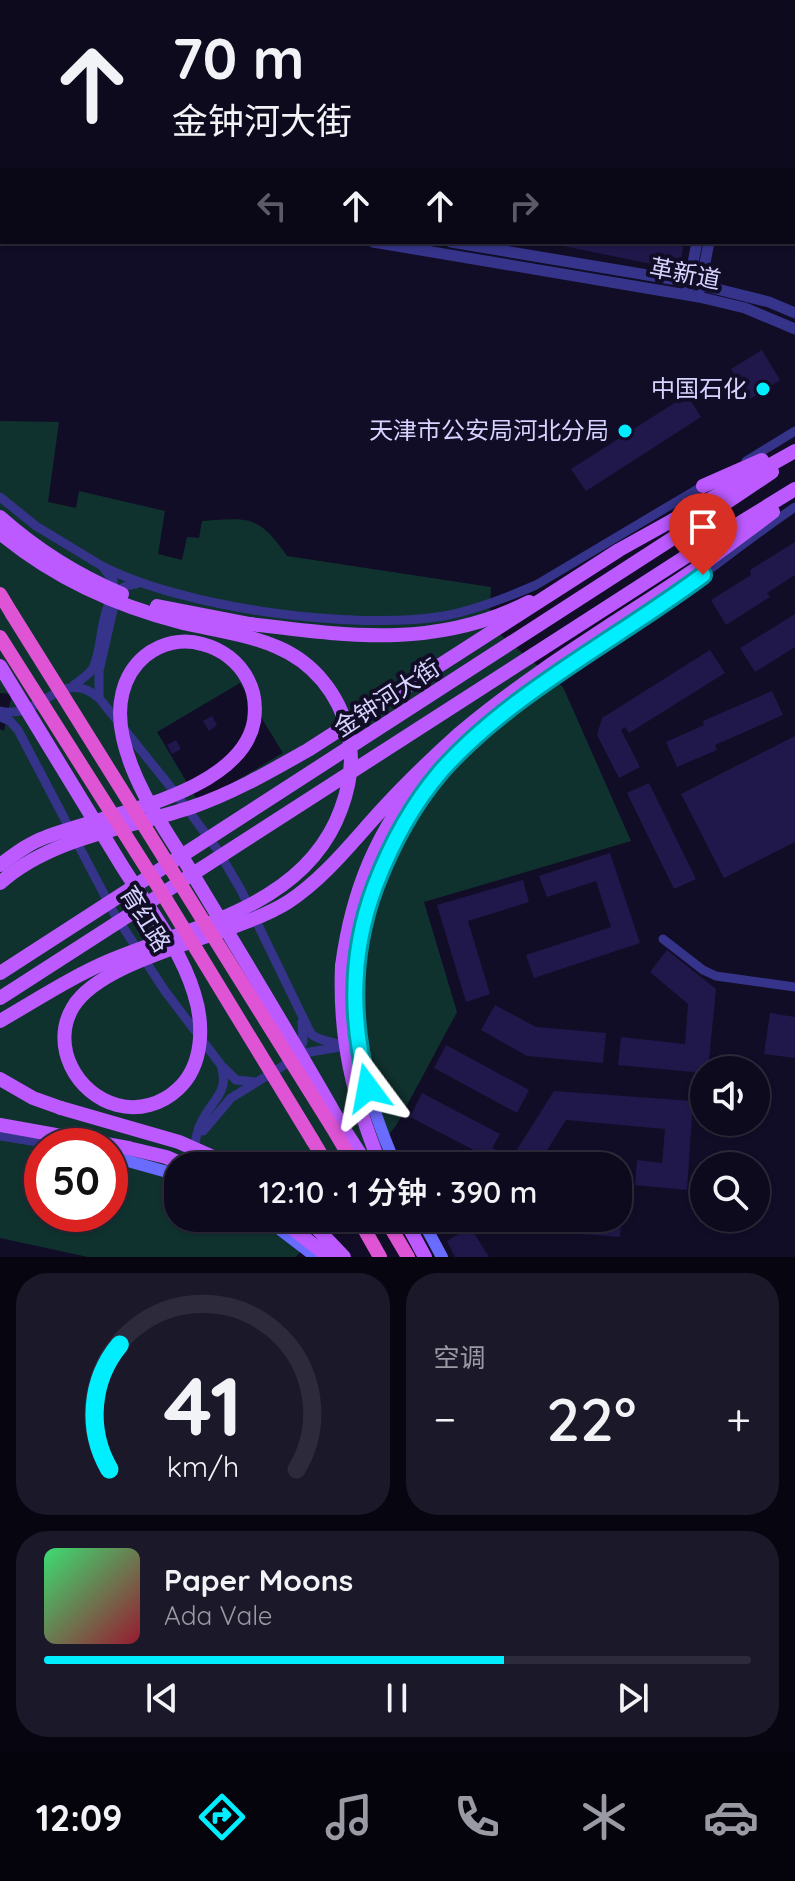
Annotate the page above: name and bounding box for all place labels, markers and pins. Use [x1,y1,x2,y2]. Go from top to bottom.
place label: 中国石化 [651,373,747,403]
marker: 中国石化 [754,380,772,398]
place label: 天津市公安局河北分局 [369,415,609,445]
marker: 天津市公安局河北分局 [616,422,634,440]
pin [669,493,737,575]

